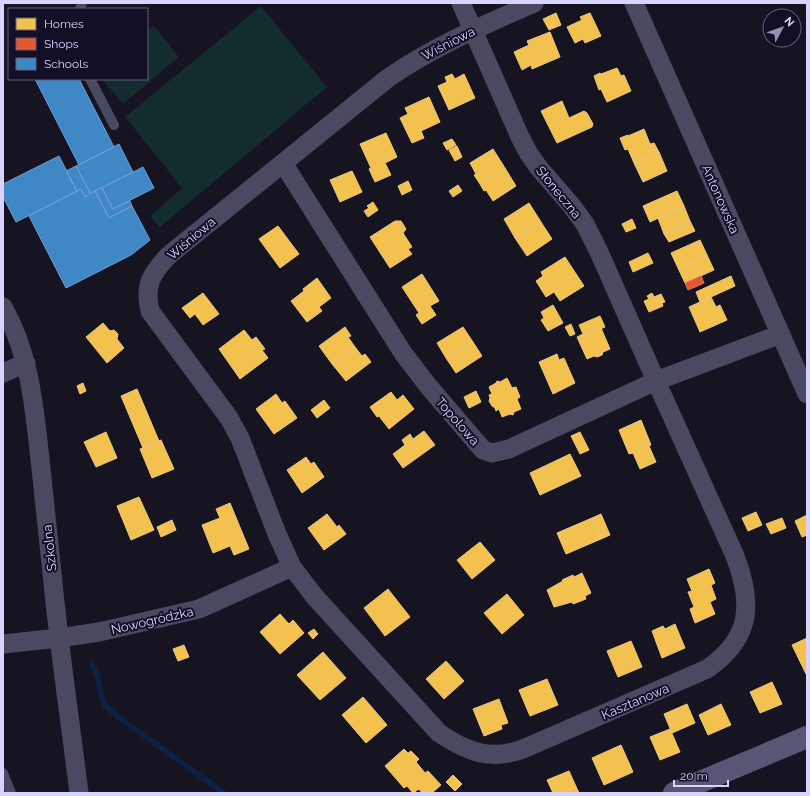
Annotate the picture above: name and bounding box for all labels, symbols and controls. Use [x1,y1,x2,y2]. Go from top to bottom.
legend [8,8,148,80]
north arrow [762,8,802,48]
text: N [782,14,797,29]
text: Homes [44,17,84,31]
street label: Wiśniowa [419,24,478,63]
text: Shops [44,37,79,51]
text: Schools [44,57,88,71]
street label: Antonowska [699,162,742,236]
street label: Słoneczna [533,163,584,221]
street label: Wiśniowa [164,214,218,263]
street label: Topolowa [433,394,482,448]
street label: Szkolna [40,524,59,572]
street label: Nowogródzka [109,604,195,637]
street label: Kasztanowa [599,680,671,722]
scale bar [674,762,728,788]
text: 20 m [680,769,708,783]

